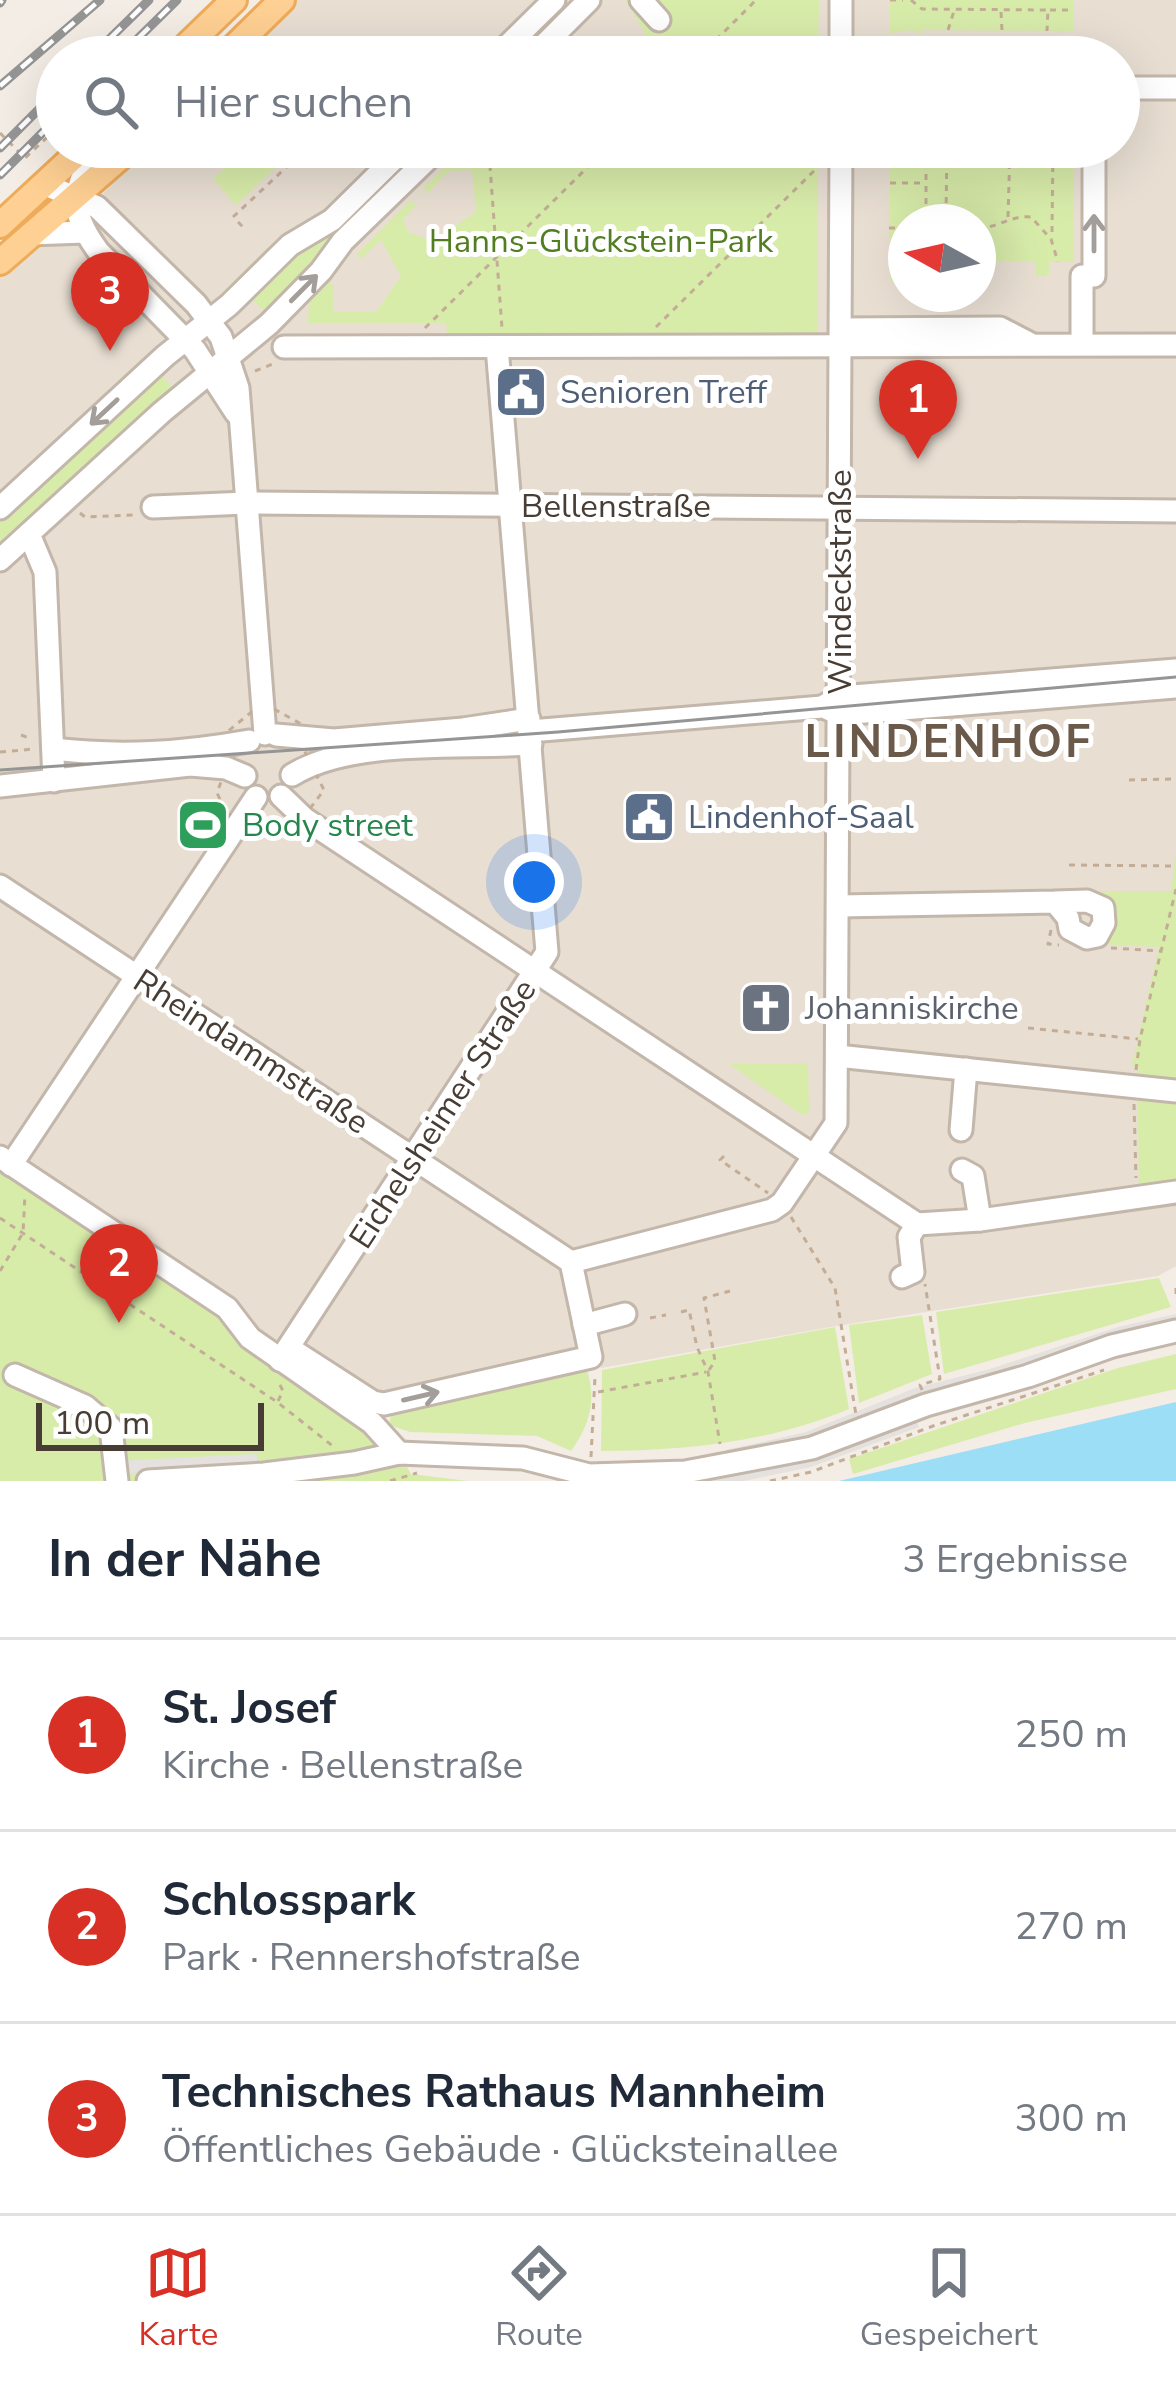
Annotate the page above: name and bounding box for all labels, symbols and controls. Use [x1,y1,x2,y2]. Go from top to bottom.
search box [36,36,1140,168]
icon: search [78,69,144,135]
text: Hier suchen [174,72,413,133]
north arrow [888,204,996,312]
one-way arrow [1083,214,1105,253]
park label: Hanns-Glückstein-Park [429,219,774,264]
pin: 3 [71,252,149,351]
one-way arrow [290,274,318,303]
pin: 1 [879,360,957,459]
public building icon: Senioren Treff [493,364,549,420]
place label: Senioren Treff [560,370,768,415]
one-way arrow [90,398,120,425]
street label: Windeckstraße [818,469,863,695]
street label: Bellenstraße [521,484,711,529]
district label: LINDENHOF [805,712,1093,773]
public building icon: Lindenhof-Saal [621,789,677,845]
place label: Lindenhof-Saal [688,795,914,840]
sports icon: Body street [175,797,231,853]
place label: Body street [242,803,413,848]
your location [504,852,564,912]
street label: Rheindammstraße [125,959,377,1145]
street label: Eichelsheimer Straße [339,971,547,1257]
church icon: Johanniskirche [738,980,794,1036]
place label: Johanniskirche [804,986,1019,1031]
pin: 2 [80,1224,158,1323]
one-way arrow [402,1384,440,1407]
scale bar [36,1397,264,1450]
text: 100 m [54,1401,150,1446]
text: In der Nähe [48,1524,321,1594]
text: 3 Ergebnisse [902,1533,1128,1586]
text: St. Josef [162,1678,336,1739]
text: 1 [75,1708,99,1761]
text: 250 m [1014,1708,1128,1761]
text: Kirche · Bellenstraße [162,1739,523,1792]
text: Schlosspark [162,1870,415,1931]
text: 2 [75,1900,99,1953]
text: 270 m [1014,1900,1128,1953]
text: Park · Rennershofstraße [162,1931,581,1984]
text: Technisches Rathaus Mannheim [162,2062,826,2123]
text: 3 [75,2092,99,2145]
text: 300 m [1014,2092,1128,2145]
text: Öffentliches Gebäude · Glücksteinallee [162,2123,838,2176]
tab: Karte [139,2240,218,2357]
tab: Route [495,2240,583,2357]
tab: Gespeichert [860,2240,1037,2357]

